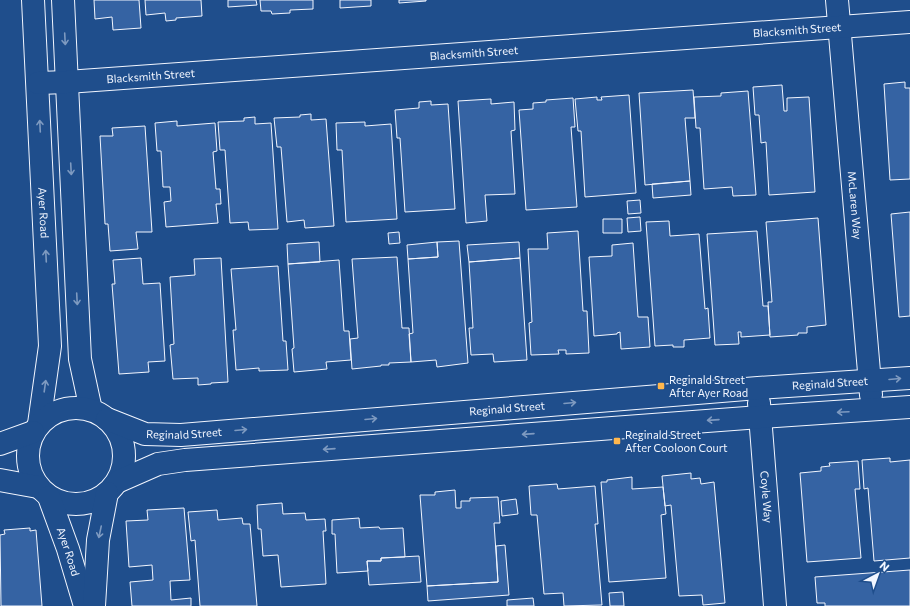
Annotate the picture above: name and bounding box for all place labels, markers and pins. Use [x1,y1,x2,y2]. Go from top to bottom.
place label: Reginald Street After Ayer Road [669,373,748,399]
marker: Reginald Street After Ayer Road [656,381,666,391]
place label: Reginald Street After Cooloon Court [625,428,728,454]
marker: Reginald Street After Cooloon Court [612,436,622,446]

